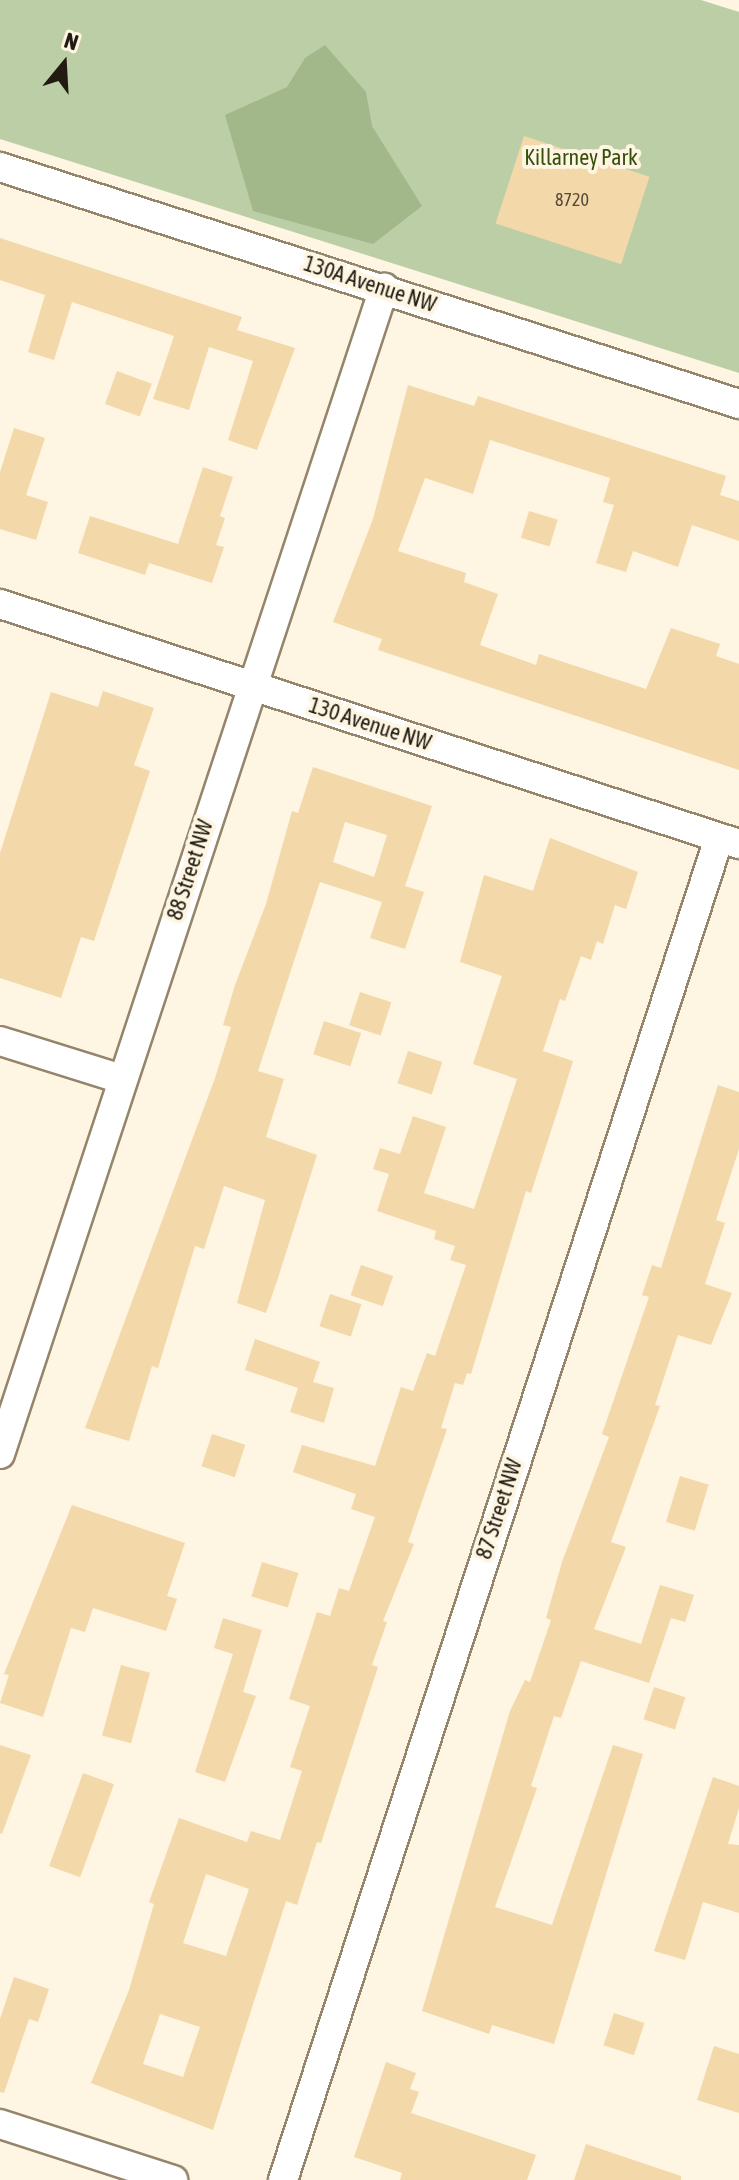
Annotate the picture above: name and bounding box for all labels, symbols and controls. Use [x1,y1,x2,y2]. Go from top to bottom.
north arrow [24,24,104,104]
text: N [61,27,82,56]
park label: Killarney Park [524,145,638,171]
house number: 8720 [555,189,589,211]
street label: 130A Avenue NW [300,250,440,318]
street label: 130 Avenue NW [306,692,434,756]
street label: 88 Street NW [161,817,219,923]
street label: 87 Street NW [470,1456,528,1562]

